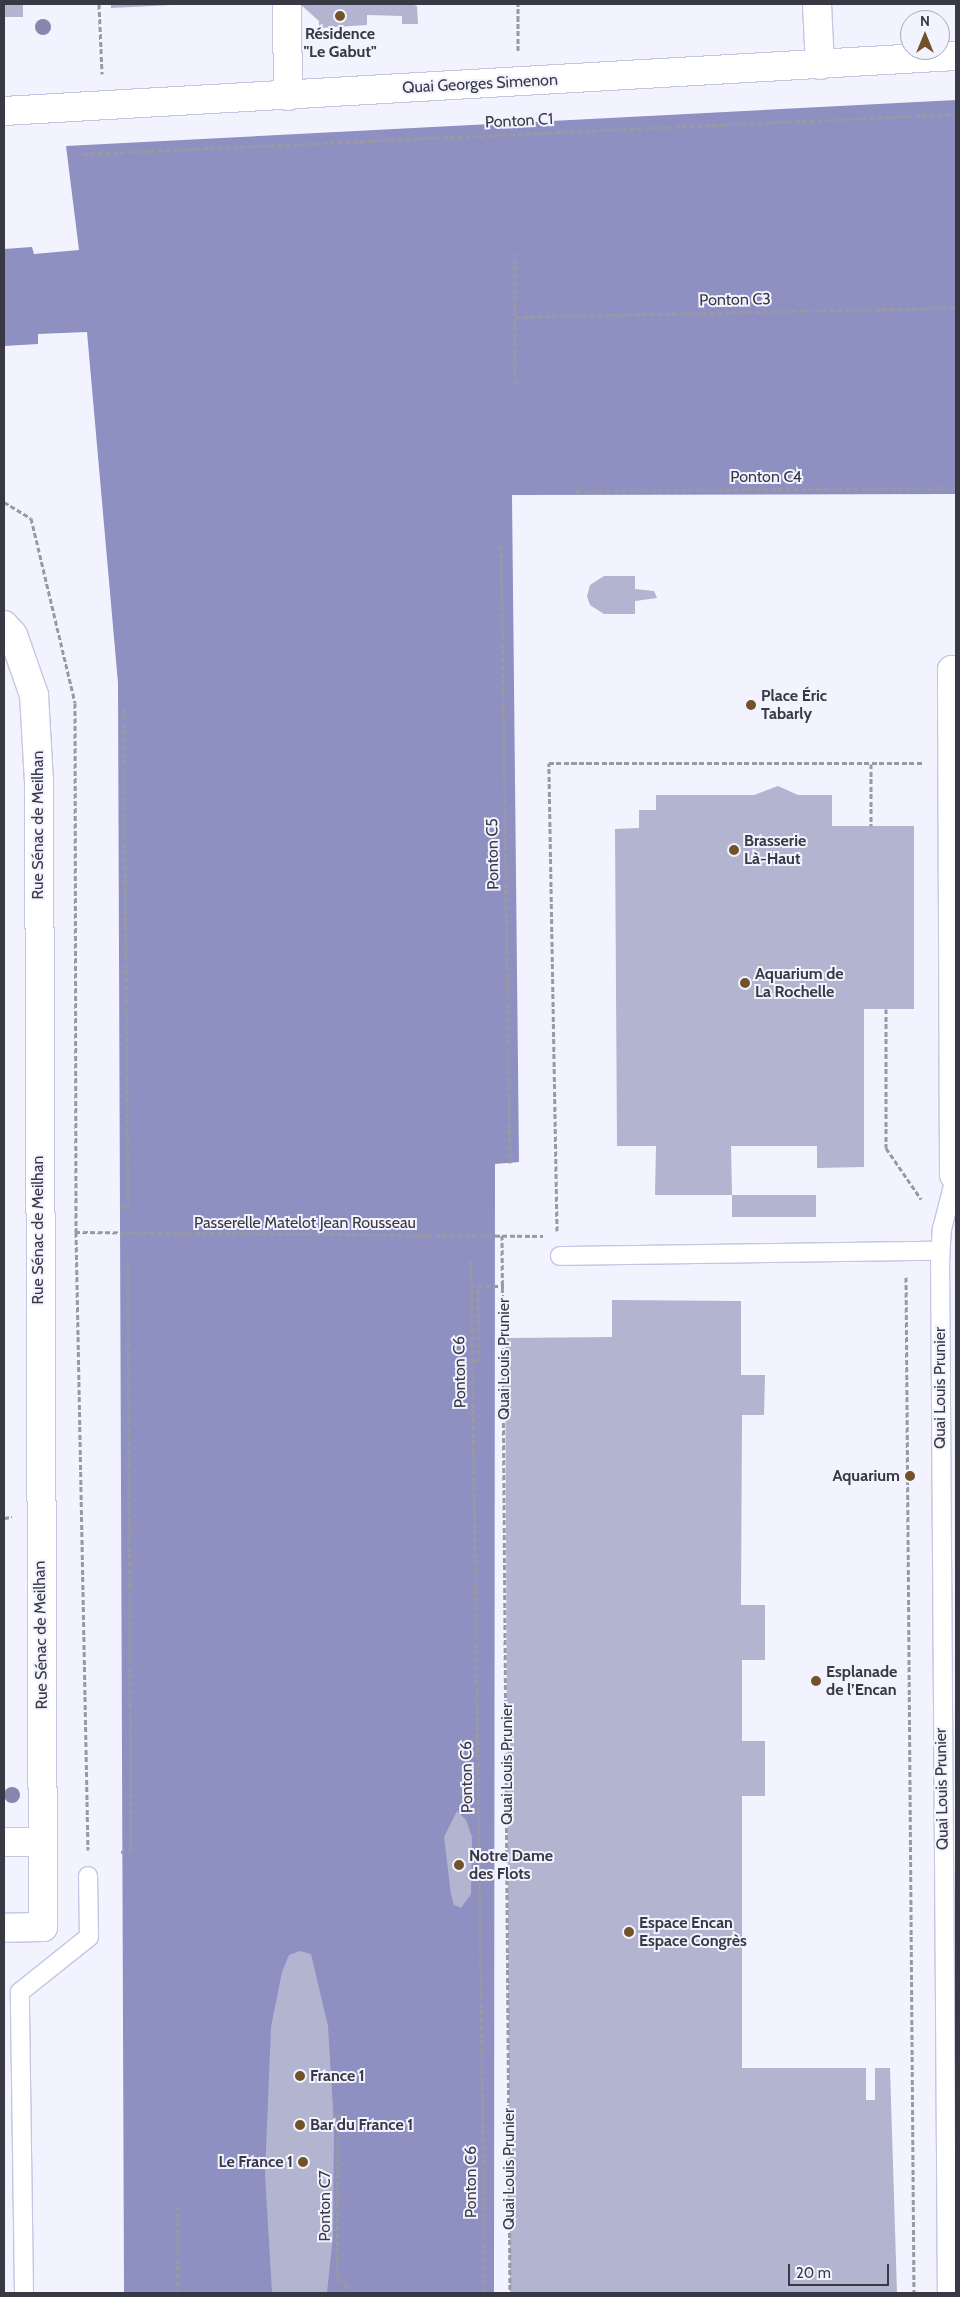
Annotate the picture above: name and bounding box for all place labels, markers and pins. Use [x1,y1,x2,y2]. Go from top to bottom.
marker: Résidence "Le Gabut" [334,10,346,22]
place label: Résidence "Le Gabut" [303,24,377,62]
place label: Place Éric Tabarly [761,686,827,724]
marker: Place Éric Tabarly [745,699,757,711]
place label: Brasserie Là-Haut [744,831,806,869]
marker: Brasserie Là-Haut [728,844,740,856]
place label: Aquarium de La Rochelle [755,964,844,1002]
marker: Aquarium de La Rochelle [739,977,751,989]
place label: Aquarium [832,1466,900,1486]
marker: Aquarium [904,1470,916,1482]
place label: Esplanade de l’Encan [826,1662,897,1700]
marker: Esplanade de l’Encan [810,1675,822,1687]
place label: Notre Dame des Flots [469,1846,553,1884]
marker: Notre Dame des Flots [453,1859,465,1871]
place label: Espace Encan Espace Congrès [639,1913,747,1951]
marker: Espace Encan Espace Congrès [623,1926,635,1938]
place label: France 1 [310,2066,365,2086]
marker: France 1 [294,2070,306,2082]
place label: Bar du France 1 [310,2115,413,2135]
marker: Bar du France 1 [294,2119,306,2131]
place label: Le France 1 [218,2152,293,2172]
marker: Le France 1 [297,2156,309,2168]

